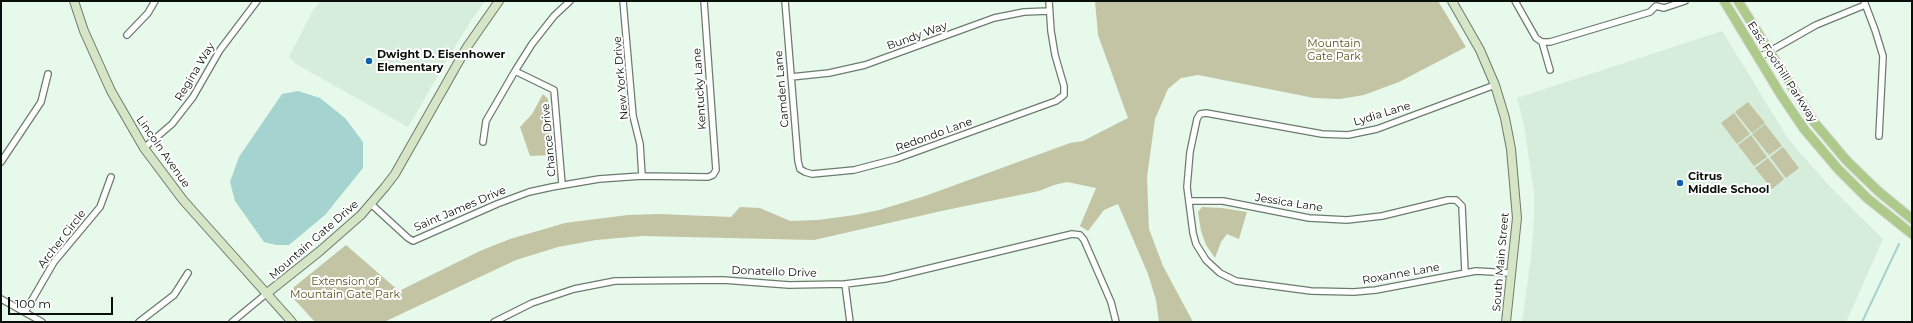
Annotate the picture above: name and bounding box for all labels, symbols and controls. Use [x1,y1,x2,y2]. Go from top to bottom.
street label: Bundy Way [885,19,949,53]
street label: East Foothill Parkway [1745,19,1819,125]
street label: New York Drive [611,36,631,120]
park label: Mountain Gate Park [1307,37,1361,63]
street label: Regina Way [172,40,218,104]
place label: Dwight D. Eisenhower Elementary [377,48,505,74]
street label: Kentucky Lane [691,48,709,130]
street label: Camden Lane [772,50,792,128]
marker: Dwight D. Eisenhower Elementary [364,56,374,66]
street label: Lydia Lane [1352,99,1412,129]
street label: Chance Drive [539,103,559,177]
street label: Lincoln Avenue [133,114,193,190]
street label: Redondo Lane [894,115,974,155]
place label: Citrus Middle School [1688,170,1769,196]
marker: Citrus Middle School [1675,178,1685,188]
street label: Saint James Drive [412,184,508,234]
street label: Jessica Lane [1254,191,1324,215]
street label: Mountain Gate Drive [267,198,361,282]
street label: Archer Circle [35,207,89,271]
street label: South Main Street [1490,212,1512,312]
street label: Roxanne Lane [1361,261,1441,287]
street label: Donatello Drive [731,264,817,280]
park label: Extension of Mountain Gate Park [290,275,400,301]
scale bar [10,289,115,315]
text: 100 m [15,296,51,311]

